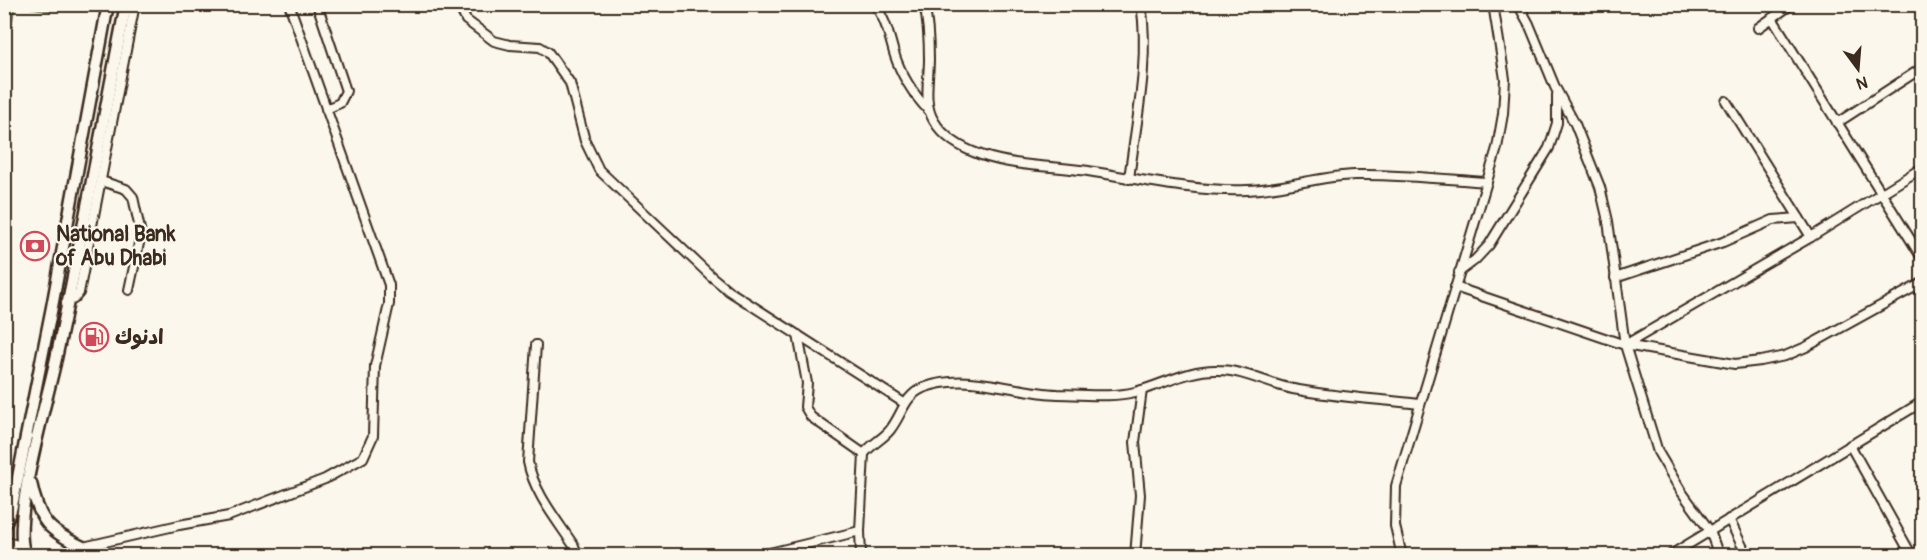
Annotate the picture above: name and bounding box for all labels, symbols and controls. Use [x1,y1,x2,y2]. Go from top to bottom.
north arrow [1828,39,1888,99]
text: N [1854,71,1870,94]
place label: National Bank of Abu Dhabi [55,221,176,272]
bank icon: National Bank of Abu Dhabi [19,230,51,262]
fuel station icon: ادنوك [78,321,110,353]
place label: ادنوك [115,324,164,351]

